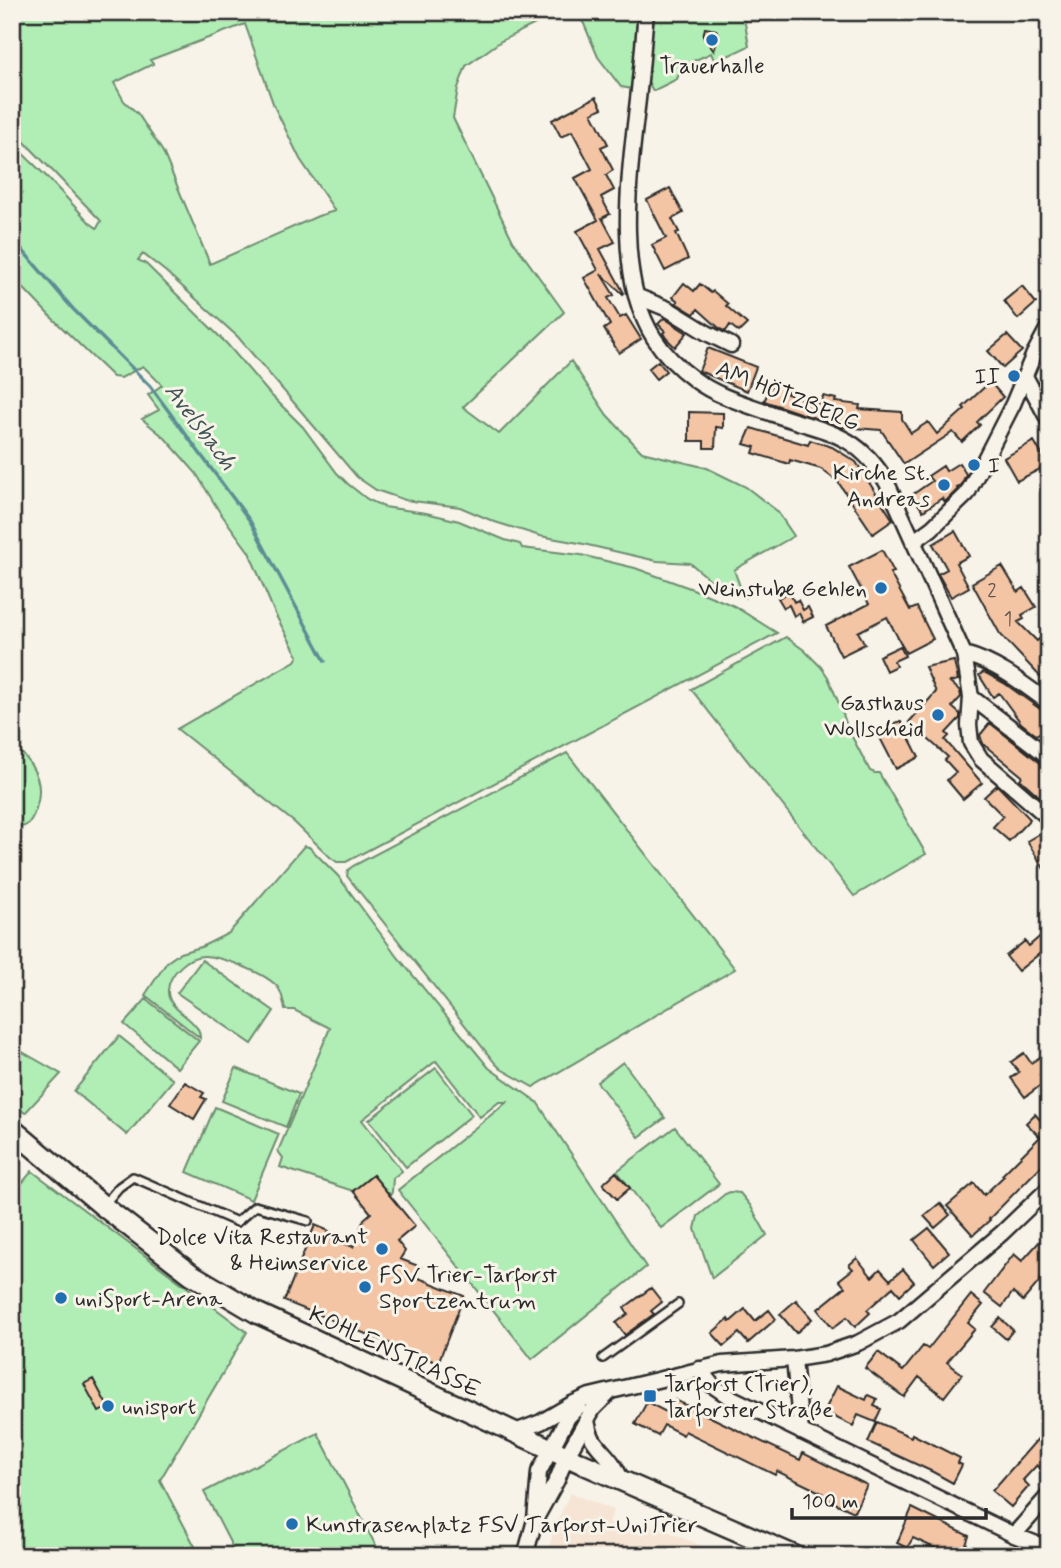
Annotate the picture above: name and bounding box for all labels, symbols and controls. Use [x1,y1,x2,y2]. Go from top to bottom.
marker: Trauerhalle [704,32,720,48]
place label: Trauerhalle [659,52,765,82]
street label: AM HÖTZBERG [711,354,863,439]
place label: II [975,363,1000,393]
marker: II [1006,368,1022,384]
water label: Avelsbach [157,377,243,477]
place label: I [988,452,1000,482]
marker: I [966,457,982,473]
place label: Kirche St. Andreas [833,459,930,515]
marker: Kirche St. Andreas [936,477,952,493]
place label: Weinstube Gehlen [698,575,867,605]
house number: 2 [987,579,997,604]
marker: Weinstube Gehlen [873,580,889,596]
house number: 1 [1004,607,1012,632]
place label: Gasthaus Wollscheid [824,689,924,745]
marker: Gasthaus Wollscheid [930,707,946,723]
place label: Dolce Vita Restaurant & Heimservice [156,1223,368,1279]
marker: Dolce Vita Restaurant & Heimservice [374,1241,390,1257]
place label: FSV Trier-Tarforst Sportzentrum [379,1261,557,1317]
marker: FSV Trier-Tarforst Sportzentrum [357,1279,373,1295]
place label: uniSport-Arena [75,1285,222,1315]
marker: uniSport-Arena [53,1290,69,1306]
street label: KOHLENSTRASSE [303,1300,485,1406]
place label: Tarforst (Trier), Tarforster Straße [664,1370,833,1427]
marker: Tarforst (Trier), Tarforster Straße [642,1388,658,1404]
place label: unisport [122,1393,196,1423]
marker: unisport [100,1398,116,1414]
scale bar [792,1477,986,1521]
text: 100 m [802,1488,858,1516]
place label: Kunstrasenplatz FSV Tarforst-UniTrier [306,1511,698,1542]
marker: Kunstrasenplatz FSV Tarforst-UniTrier [284,1516,300,1532]

